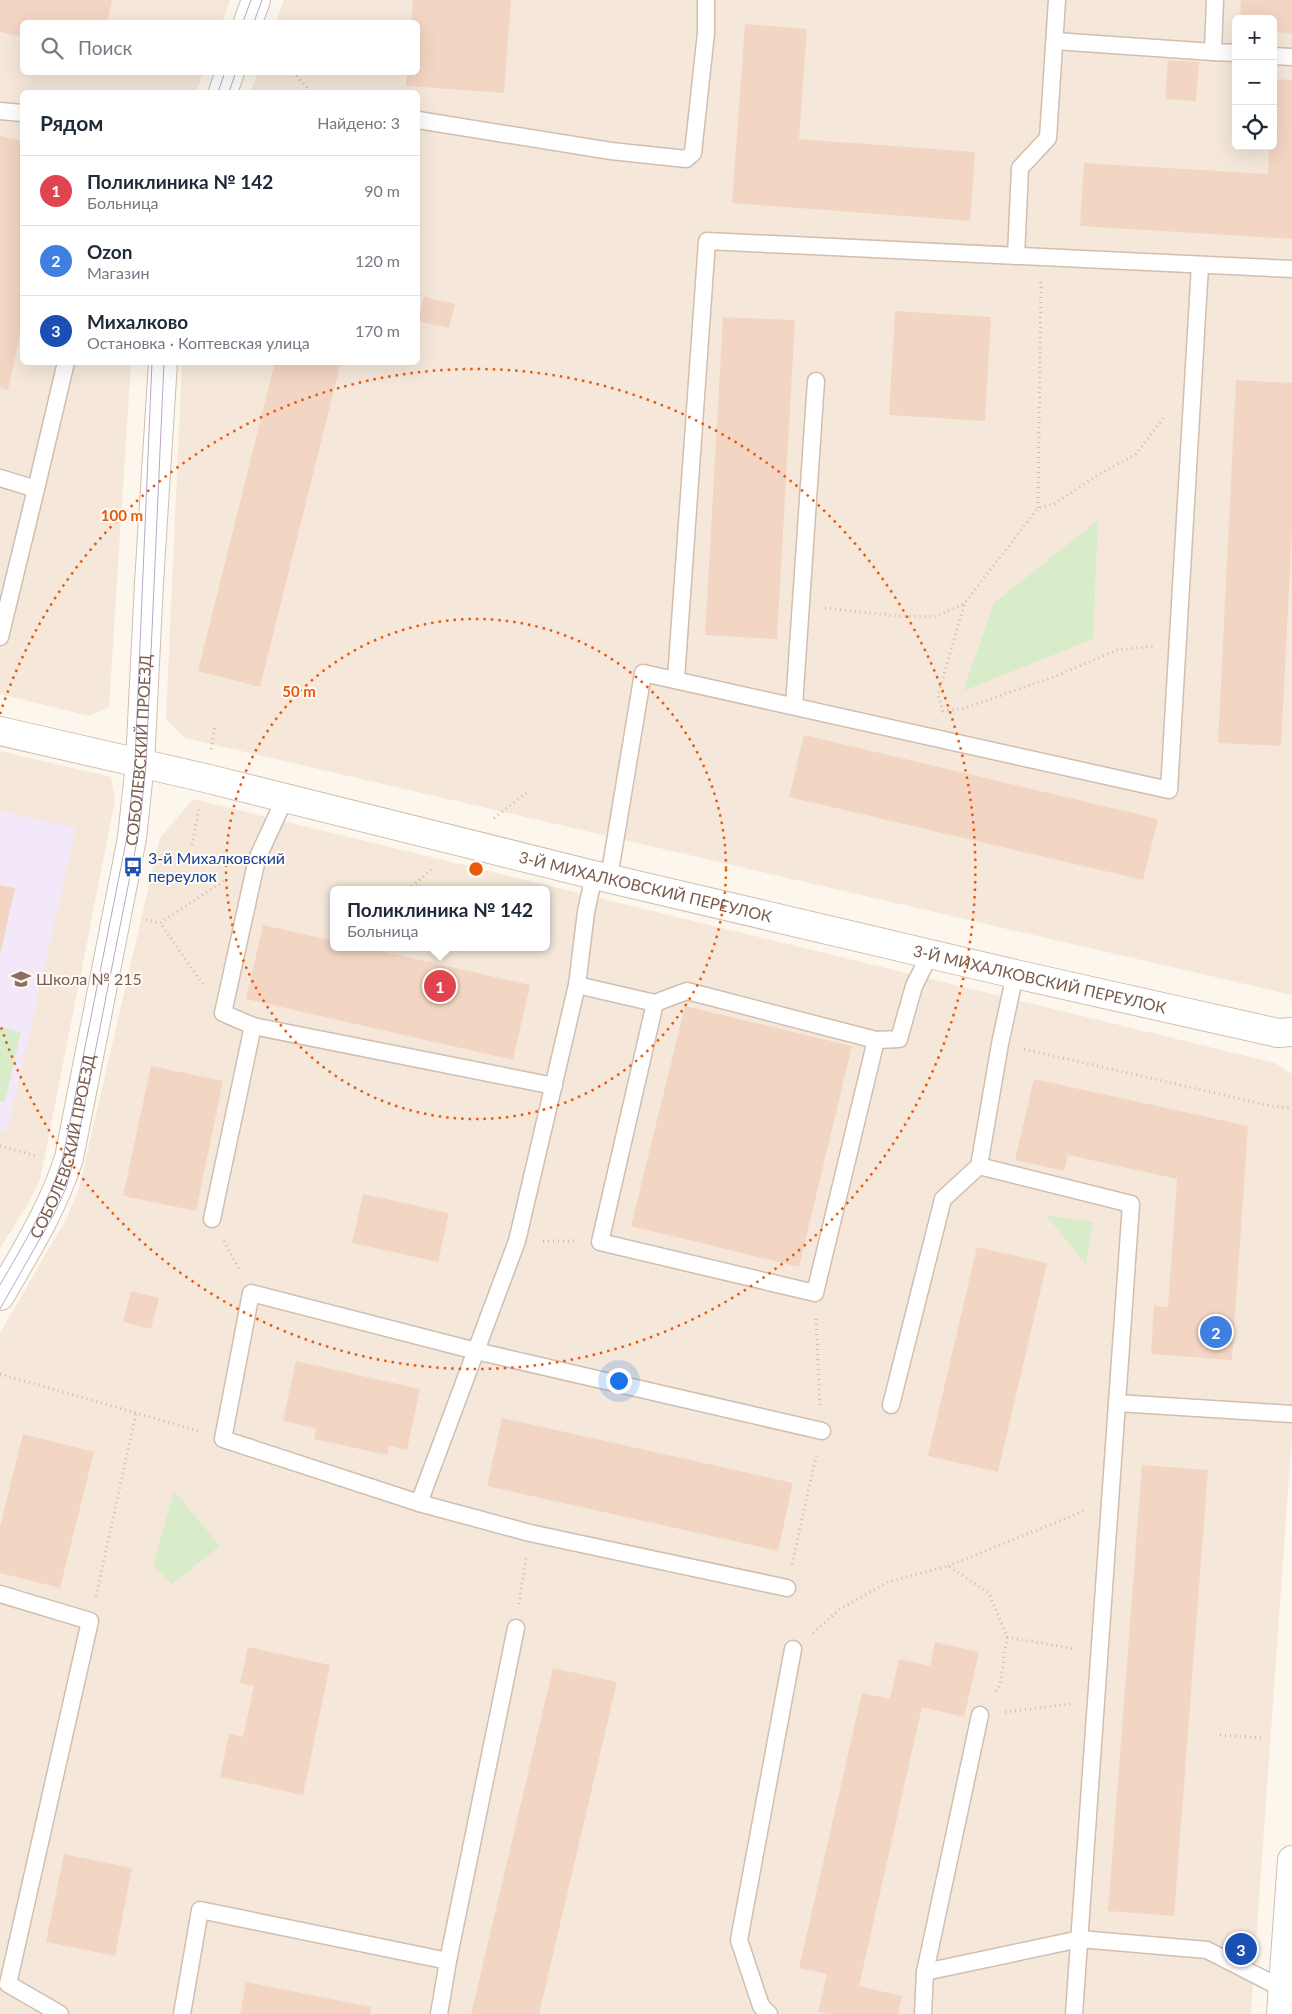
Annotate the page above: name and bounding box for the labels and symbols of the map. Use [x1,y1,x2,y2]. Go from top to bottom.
text: 100 m [101,506,143,524]
street label: СОБОЛЕВСКИЙ ПРОЕЗД [121,653,154,847]
text: 50 m [282,682,316,700]
street label: 3-Й МИХАЛКОВСКИЙ ПЕРЕУЛОК [517,847,774,926]
place label: 3-й Михалковский переулок [148,848,285,885]
bus stop icon: 3-й Михалковский переулок [122,856,144,878]
centre of rings [467,860,485,878]
street label: 3-Й МИХАЛКОВСКИЙ ПЕРЕУЛОК [911,940,1169,1017]
pin: 1 [424,967,456,1005]
school or university icon: Школа № 215 [10,968,32,990]
place label: Школа № 215 [36,969,142,988]
street label: СОБОЛЕВСКИЙ ПРОЕЗД [25,1052,98,1241]
pin: 2 [1200,1313,1232,1351]
your location [606,1368,632,1394]
pin: 3 [1225,1930,1257,1968]

